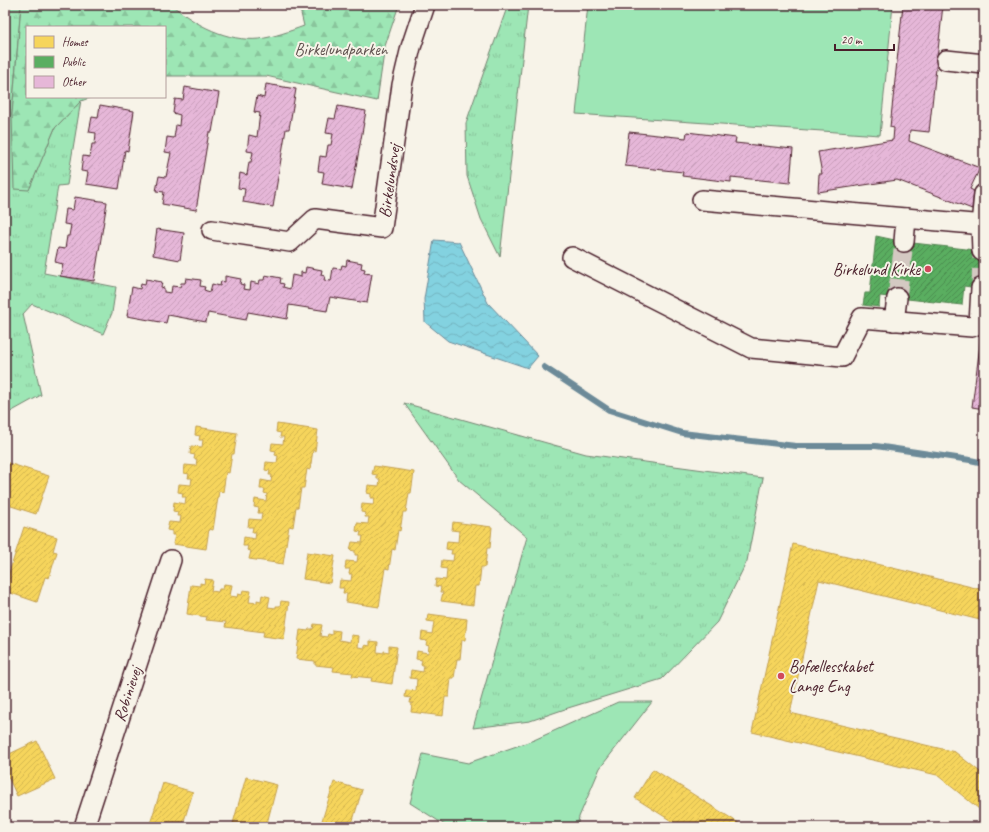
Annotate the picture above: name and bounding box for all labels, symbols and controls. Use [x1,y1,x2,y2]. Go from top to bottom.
legend [26,26,166,98]
scale bar [835,26,894,52]
text: 20 m [841,32,863,48]
text: Homes [62,34,89,50]
park label: Birkelundparken [295,39,389,60]
text: Public [62,54,86,70]
text: Other [62,74,88,90]
street label: Birkelundsvej [374,140,405,219]
place label: Birkelund Kirke [833,259,921,280]
marker: Birkelund Kirke [923,264,933,274]
place label: Bofællesskabet Lange Eng [789,656,875,697]
street label: Robinievej [109,662,147,724]
marker: Bofællesskabet Lange Eng [776,671,786,681]

